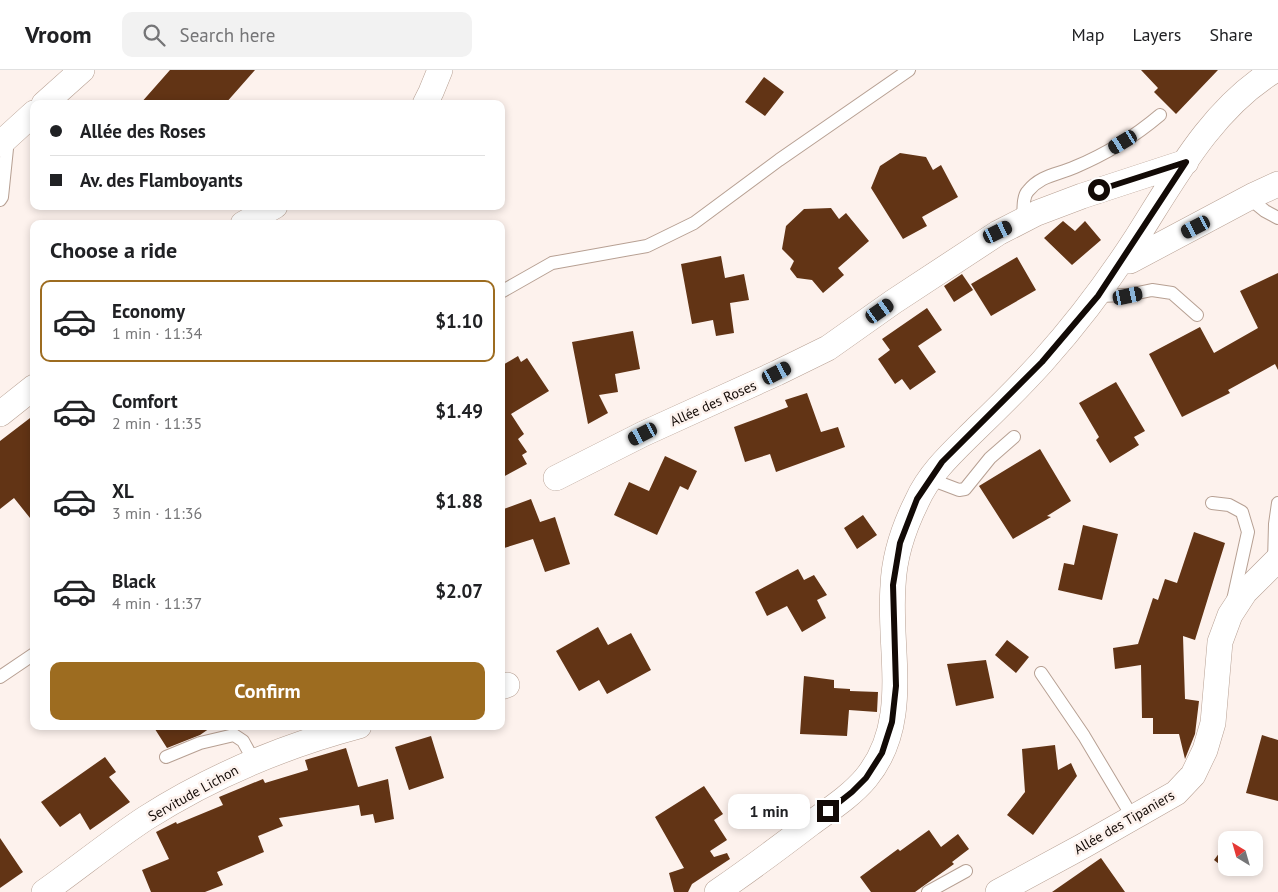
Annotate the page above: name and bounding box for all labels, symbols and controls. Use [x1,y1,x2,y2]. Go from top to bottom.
search box [122,12,472,57]
text: Vroom [25,19,92,50]
icon: search [140,21,168,49]
text: Search here [180,23,275,47]
text: Map [1072,23,1104,46]
text: Layers [1132,23,1181,46]
text: Share [1209,23,1253,46]
text: Allée des Roses [80,119,206,143]
car [1106,128,1139,156]
text: Av. des Flamboyants [80,168,243,192]
route start [1088,179,1110,201]
car [1179,214,1212,240]
car [981,219,1014,245]
text: Choose a ride [50,236,177,264]
car [1111,286,1144,306]
car [863,296,896,326]
icon: car [52,299,97,344]
text: Economy [112,299,185,323]
text: $1.10 [435,309,483,333]
text: 1 min · 11:34 [112,323,202,343]
car [760,360,793,386]
street label: Allée des Roses [667,376,759,430]
icon: car [52,389,97,434]
text: Comfort [112,389,178,413]
text: $1.49 [435,399,483,423]
text: 2 min · 11:35 [112,413,202,433]
car [626,421,659,447]
icon: car [52,479,97,524]
text: XL [112,479,134,503]
text: $1.88 [435,489,483,513]
text: 3 min · 11:36 [112,503,202,523]
icon: car [52,569,97,614]
text: Black [112,569,156,593]
text: $2.07 [435,579,483,603]
text: 4 min · 11:37 [112,593,202,613]
button: Confirm [50,662,485,720]
street label: Servitude Lichon [145,761,241,825]
street label: Allée des Tipaniers [1070,786,1178,858]
callout: 1 min [728,794,810,828]
route end [817,800,839,822]
text: 1 min [749,801,789,821]
north arrow [1218,831,1262,876]
map controls [1218,831,1263,876]

